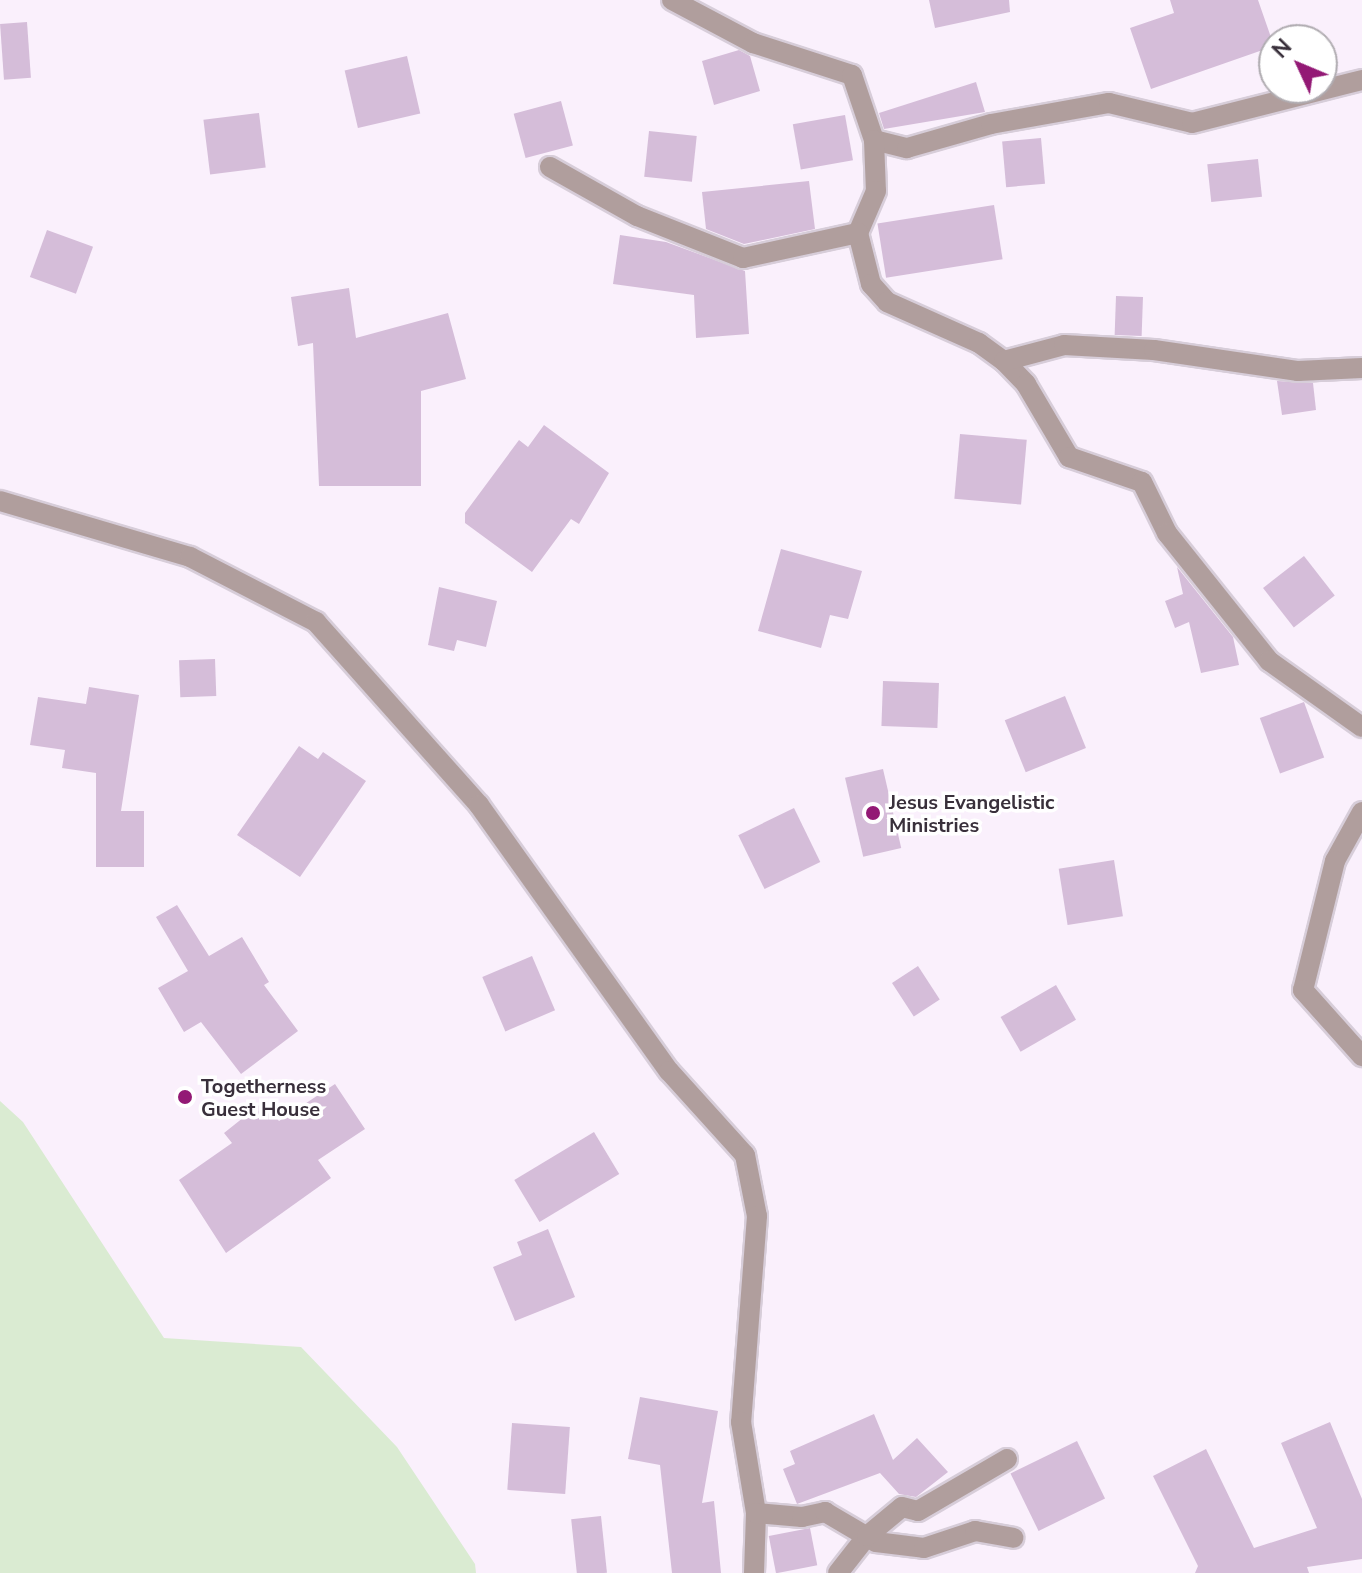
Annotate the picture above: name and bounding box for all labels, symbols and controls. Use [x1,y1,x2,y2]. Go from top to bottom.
north arrow [1258,24,1338,104]
text: N [1266,32,1299,65]
place label: Jesus Evangelistic Ministries [889,790,1054,837]
marker: Jesus Evangelistic Ministries [864,804,882,822]
place label: Togetherness Guest House [201,1074,326,1121]
marker: Togetherness Guest House [176,1088,194,1106]

